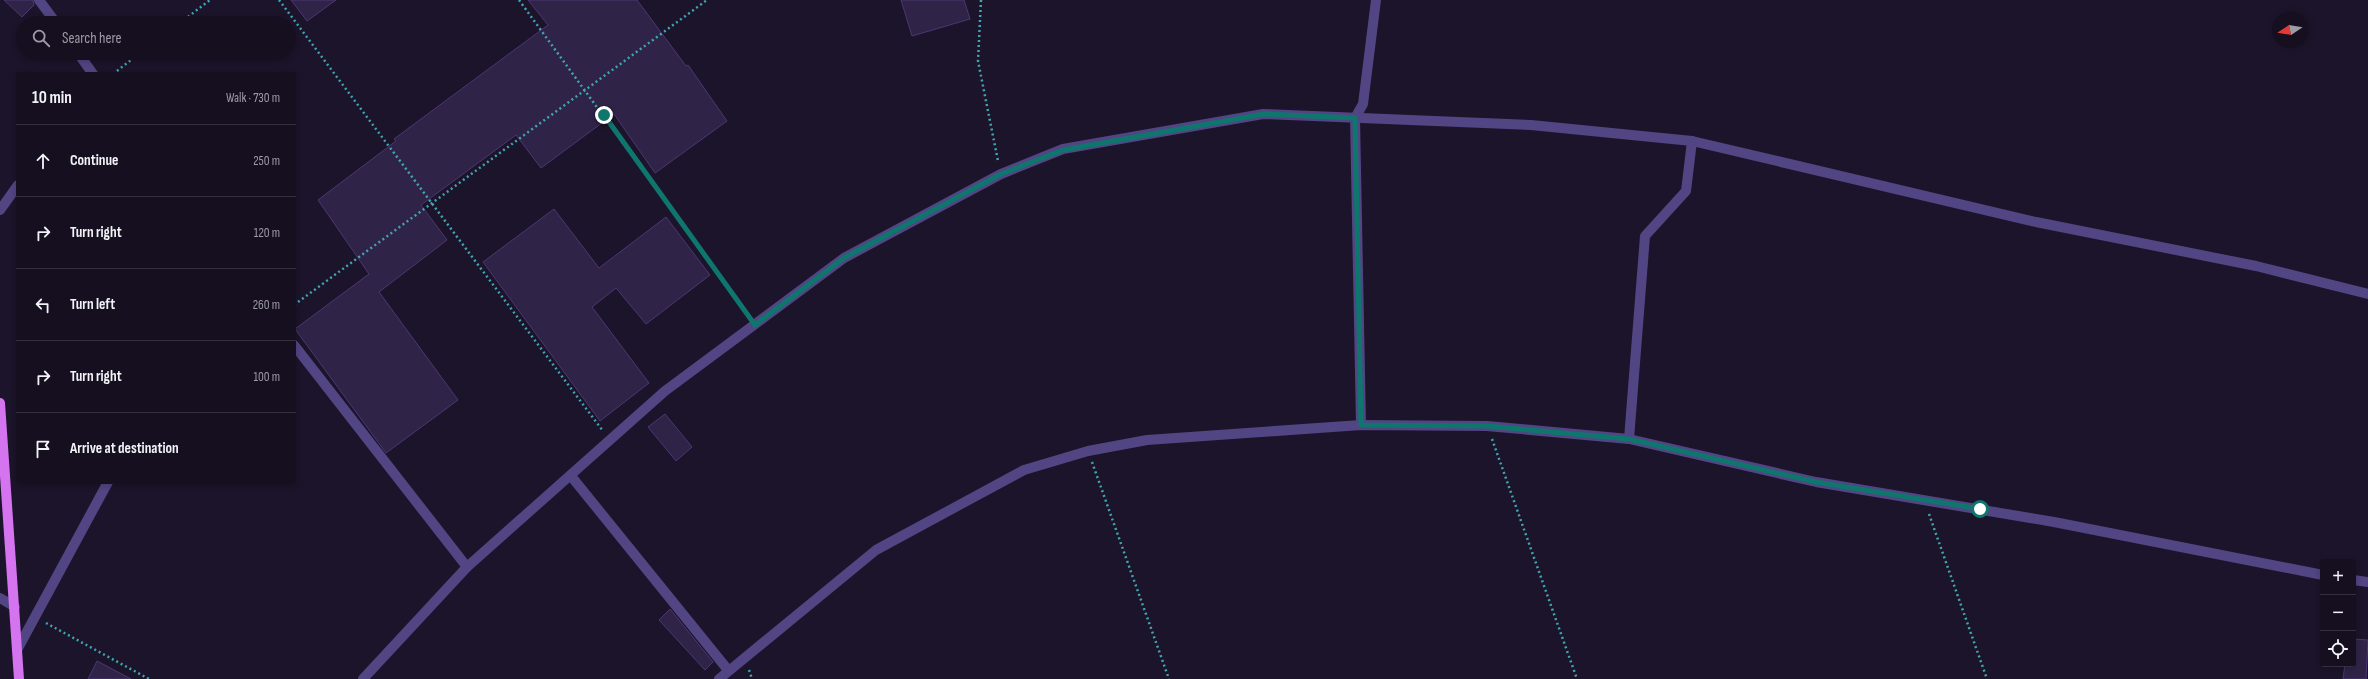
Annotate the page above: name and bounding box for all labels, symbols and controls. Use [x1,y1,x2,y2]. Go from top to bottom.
north arrow [2272,12,2308,48]
search box [16,16,296,60]
icon: search [30,27,52,49]
text: Search here [62,29,122,48]
text: 10 min [32,88,72,108]
text: Walk · 730 m [226,90,280,106]
route end [595,106,613,124]
icon: ahead [32,150,54,172]
text: Continue [70,151,119,170]
text: 250 m [253,153,280,169]
icon: right [32,222,54,244]
text: Turn right [70,223,122,242]
text: 120 m [254,225,280,241]
icon: left [32,294,54,316]
text: Turn left [70,295,115,314]
text: 260 m [253,297,280,313]
icon: right [32,366,54,388]
text: Turn right [70,367,122,386]
text: 100 m [253,369,280,385]
icon: arrive [32,438,54,460]
text: Arrive at destination [70,439,179,458]
route start [1971,500,1989,518]
map controls [2320,559,2356,667]
button: + [2320,559,2356,595]
button: − [2320,595,2356,631]
button: locate [2320,631,2356,667]

